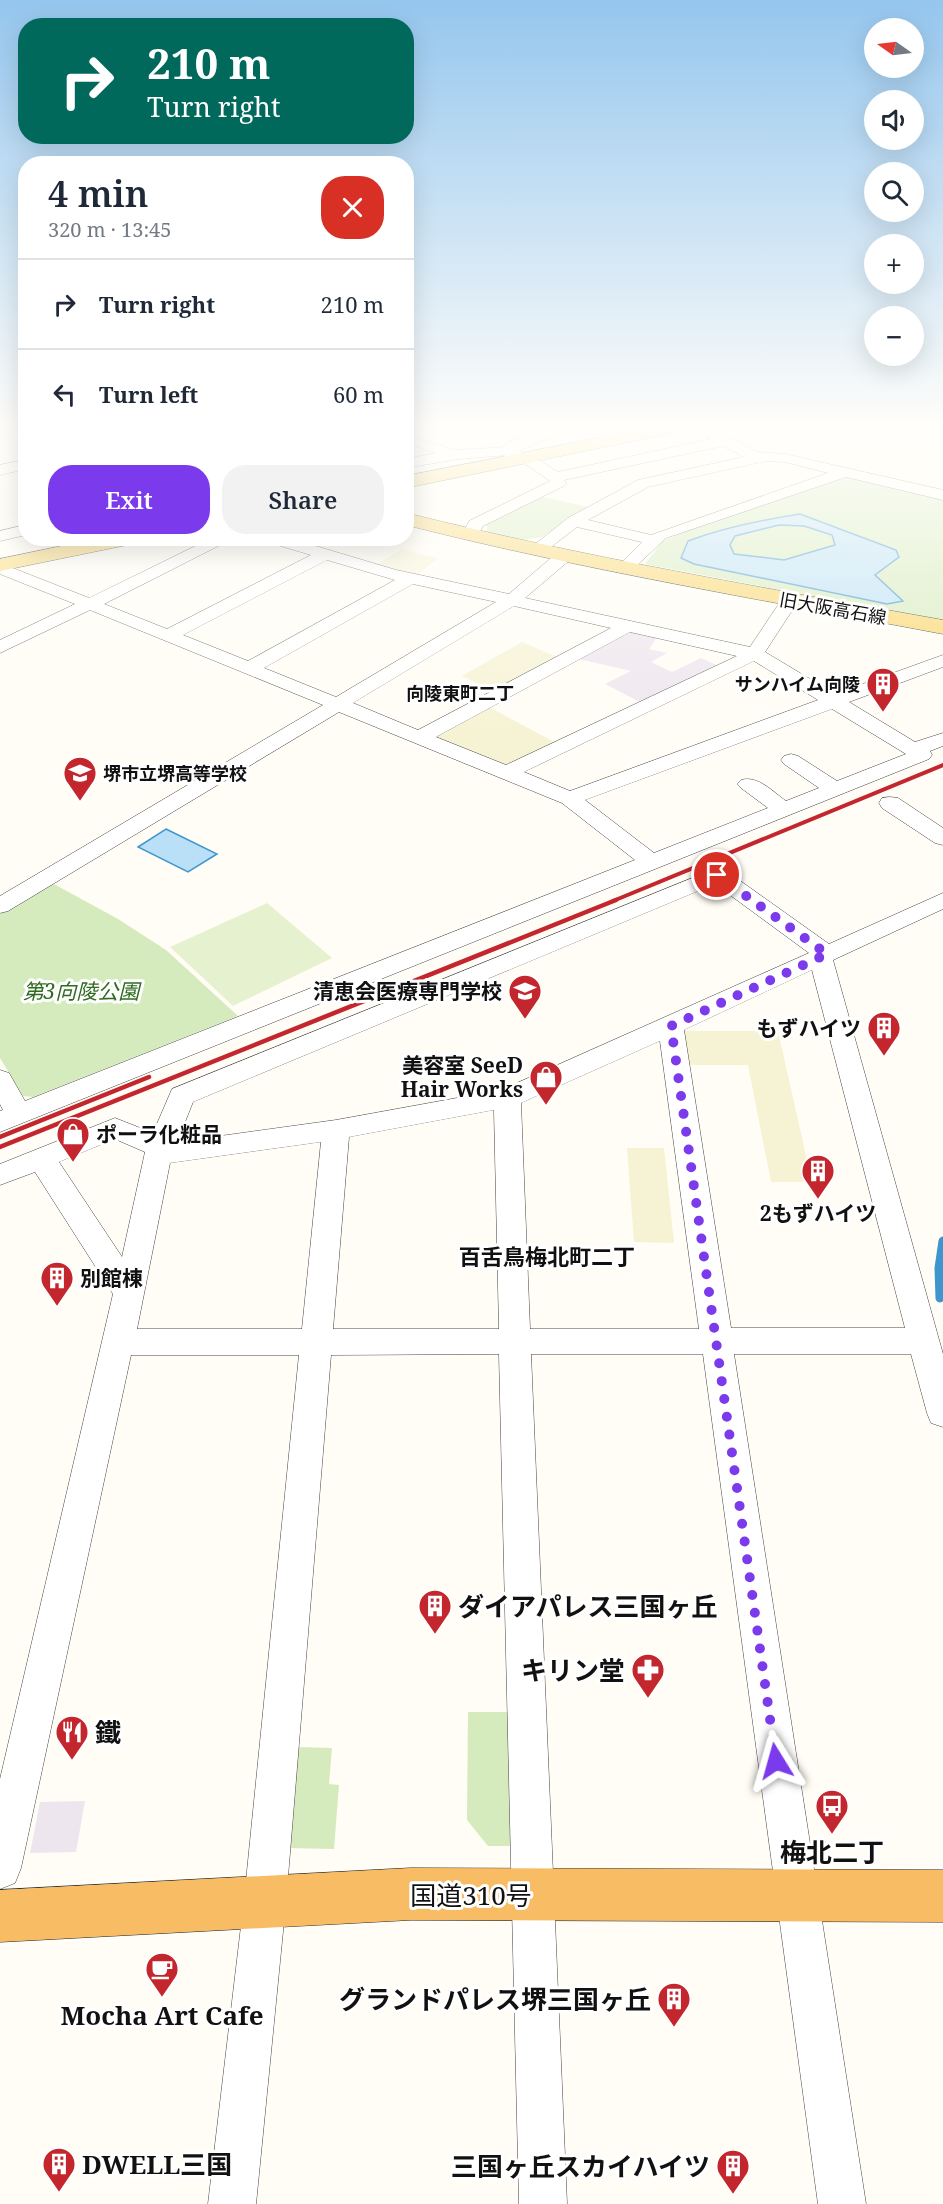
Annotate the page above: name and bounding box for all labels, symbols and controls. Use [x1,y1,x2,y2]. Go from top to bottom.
north arrow [864,18,924,78]
map controls [864,18,924,366]
text: 210 m [147,34,271,91]
icon: right [48,42,126,120]
text: Turn right [147,88,280,125]
button: sound [864,90,924,150]
button: search [864,162,924,222]
text: 4 min [48,169,149,218]
button: close [321,176,384,239]
text: 320 m · 13:45 [48,216,171,243]
button: + [864,234,924,294]
icon: right [48,288,81,321]
text: Turn right [99,289,215,319]
text: 210 m [321,289,384,319]
button: − [864,306,924,366]
icon: left [48,378,81,411]
text: Turn left [99,379,198,409]
text: 60 m [333,379,384,409]
button: Exit [48,465,210,534]
button: Share [222,465,384,534]
street label: 旧大阪高石線 [778,587,888,629]
building icon: サンハイム向陵 [865,666,901,713]
place label: サンハイム向陵 [735,672,860,696]
district label: 向陵東町二丁 [406,681,514,705]
school or university icon: 堺市立堺高等学校 [62,755,98,802]
place label: 堺市立堺高等学校 [103,761,247,785]
pin [691,849,742,900]
icon: arrive [700,858,733,891]
school or university icon: 清恵会医療専門学校 [507,973,543,1020]
park label: 第3向陵公園 [23,977,142,1005]
place label: 清恵会医療専門学校 [313,977,502,1005]
building icon: もずハイツ [866,1010,902,1057]
place label: もずハイツ [756,1014,861,1042]
place label: 美容室 SeeD Hair Works [401,1051,523,1103]
shop icon: 美容室 SeeD Hair Works [528,1059,564,1106]
shop icon: ポーラ化粧品 [55,1116,91,1163]
place label: ポーラ化粧品 [96,1120,222,1148]
building icon: 2もずハイツ [800,1153,836,1200]
place label: 2もずハイツ [760,1199,876,1227]
district label: 百舌鳥梅北町二丁 [459,1241,635,1271]
building icon: 別館棟 [39,1260,75,1307]
place label: 別館棟 [80,1264,143,1292]
building icon: ダイアパレス三国ヶ丘 [417,1588,453,1635]
place label: ダイアパレス三国ヶ丘 [458,1588,717,1624]
place label: キリン堂 [521,1652,625,1688]
pharmacy icon: キリン堂 [630,1652,666,1699]
restaurant icon: 鐵 [54,1714,90,1761]
place label: 鐵 [95,1714,121,1750]
position arrow [744,1729,808,1793]
bus stop icon: 梅北二丁 [814,1788,850,1835]
place label: 梅北二丁 [780,1834,884,1870]
street label: 国道310号 [410,1877,532,1913]
cafe icon: Mocha Art Cafe [144,1951,180,1998]
place label: グランドパレス堺三国ヶ丘 [339,1981,651,2017]
building icon: グランドパレス堺三国ヶ丘 [656,1981,692,2028]
place label: Mocha Art Cafe [60,1997,264,2033]
building icon: DWELL三国 [41,2146,77,2193]
place label: DWELL三国 [82,2146,232,2182]
place label: 三国ヶ丘スカイハイツ [451,2148,710,2184]
building icon: 三国ヶ丘スカイハイツ [715,2148,751,2195]

